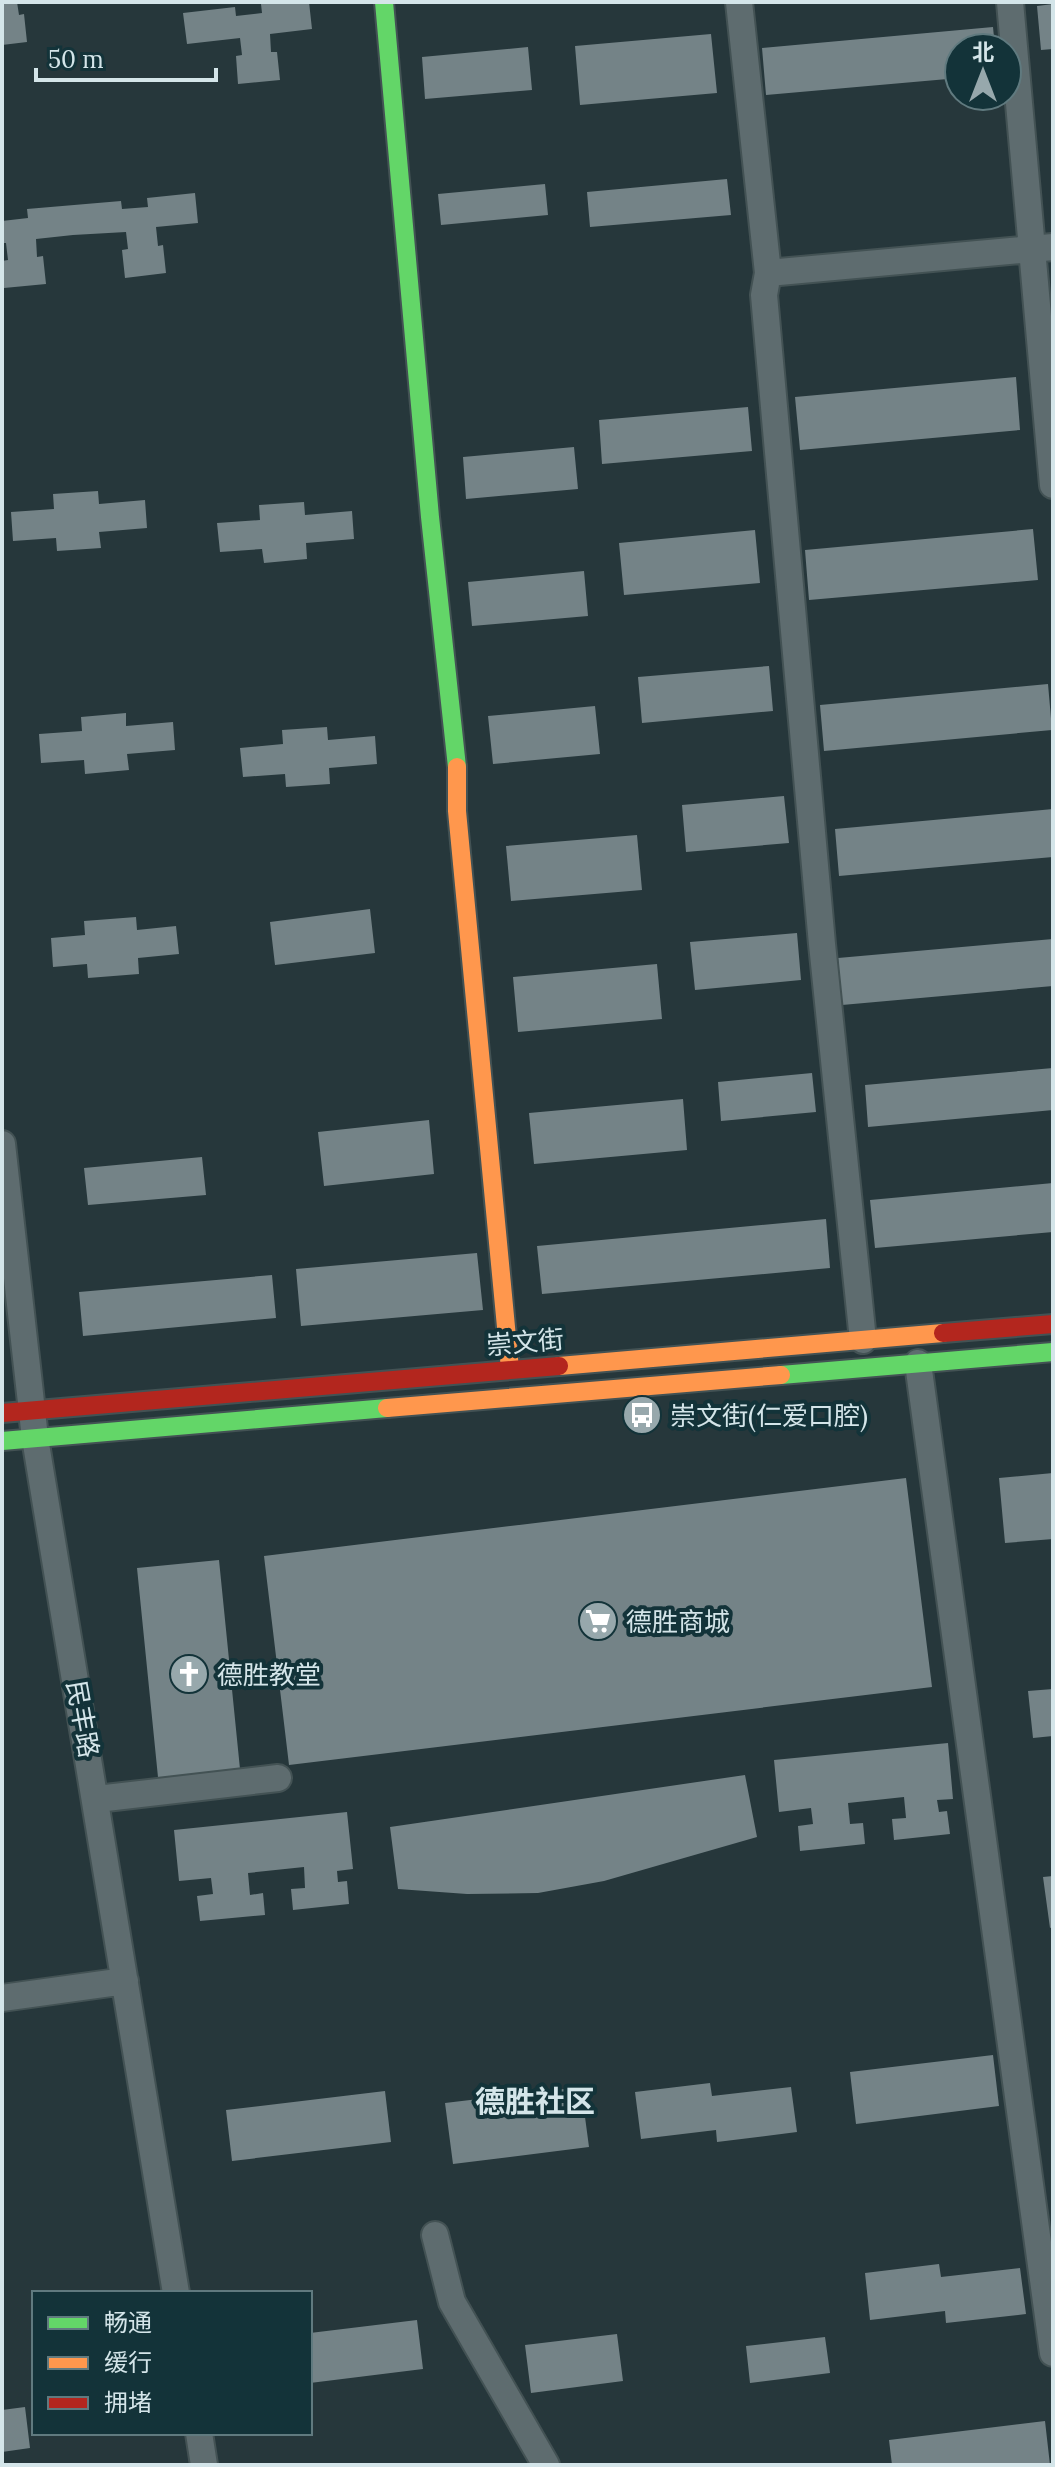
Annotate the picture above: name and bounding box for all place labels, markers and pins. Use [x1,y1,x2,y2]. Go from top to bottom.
bus stop icon: 崇文街(仁爱口腔) [621,1394,663,1436]
place label: 崇文街(仁爱口腔) [670,1399,868,1433]
supermarket icon: 德胜商城 [577,1600,619,1642]
place label: 德胜商城 [626,1605,730,1638]
church icon: 德胜教堂 [168,1653,210,1695]
place label: 德胜教堂 [217,1658,321,1691]

